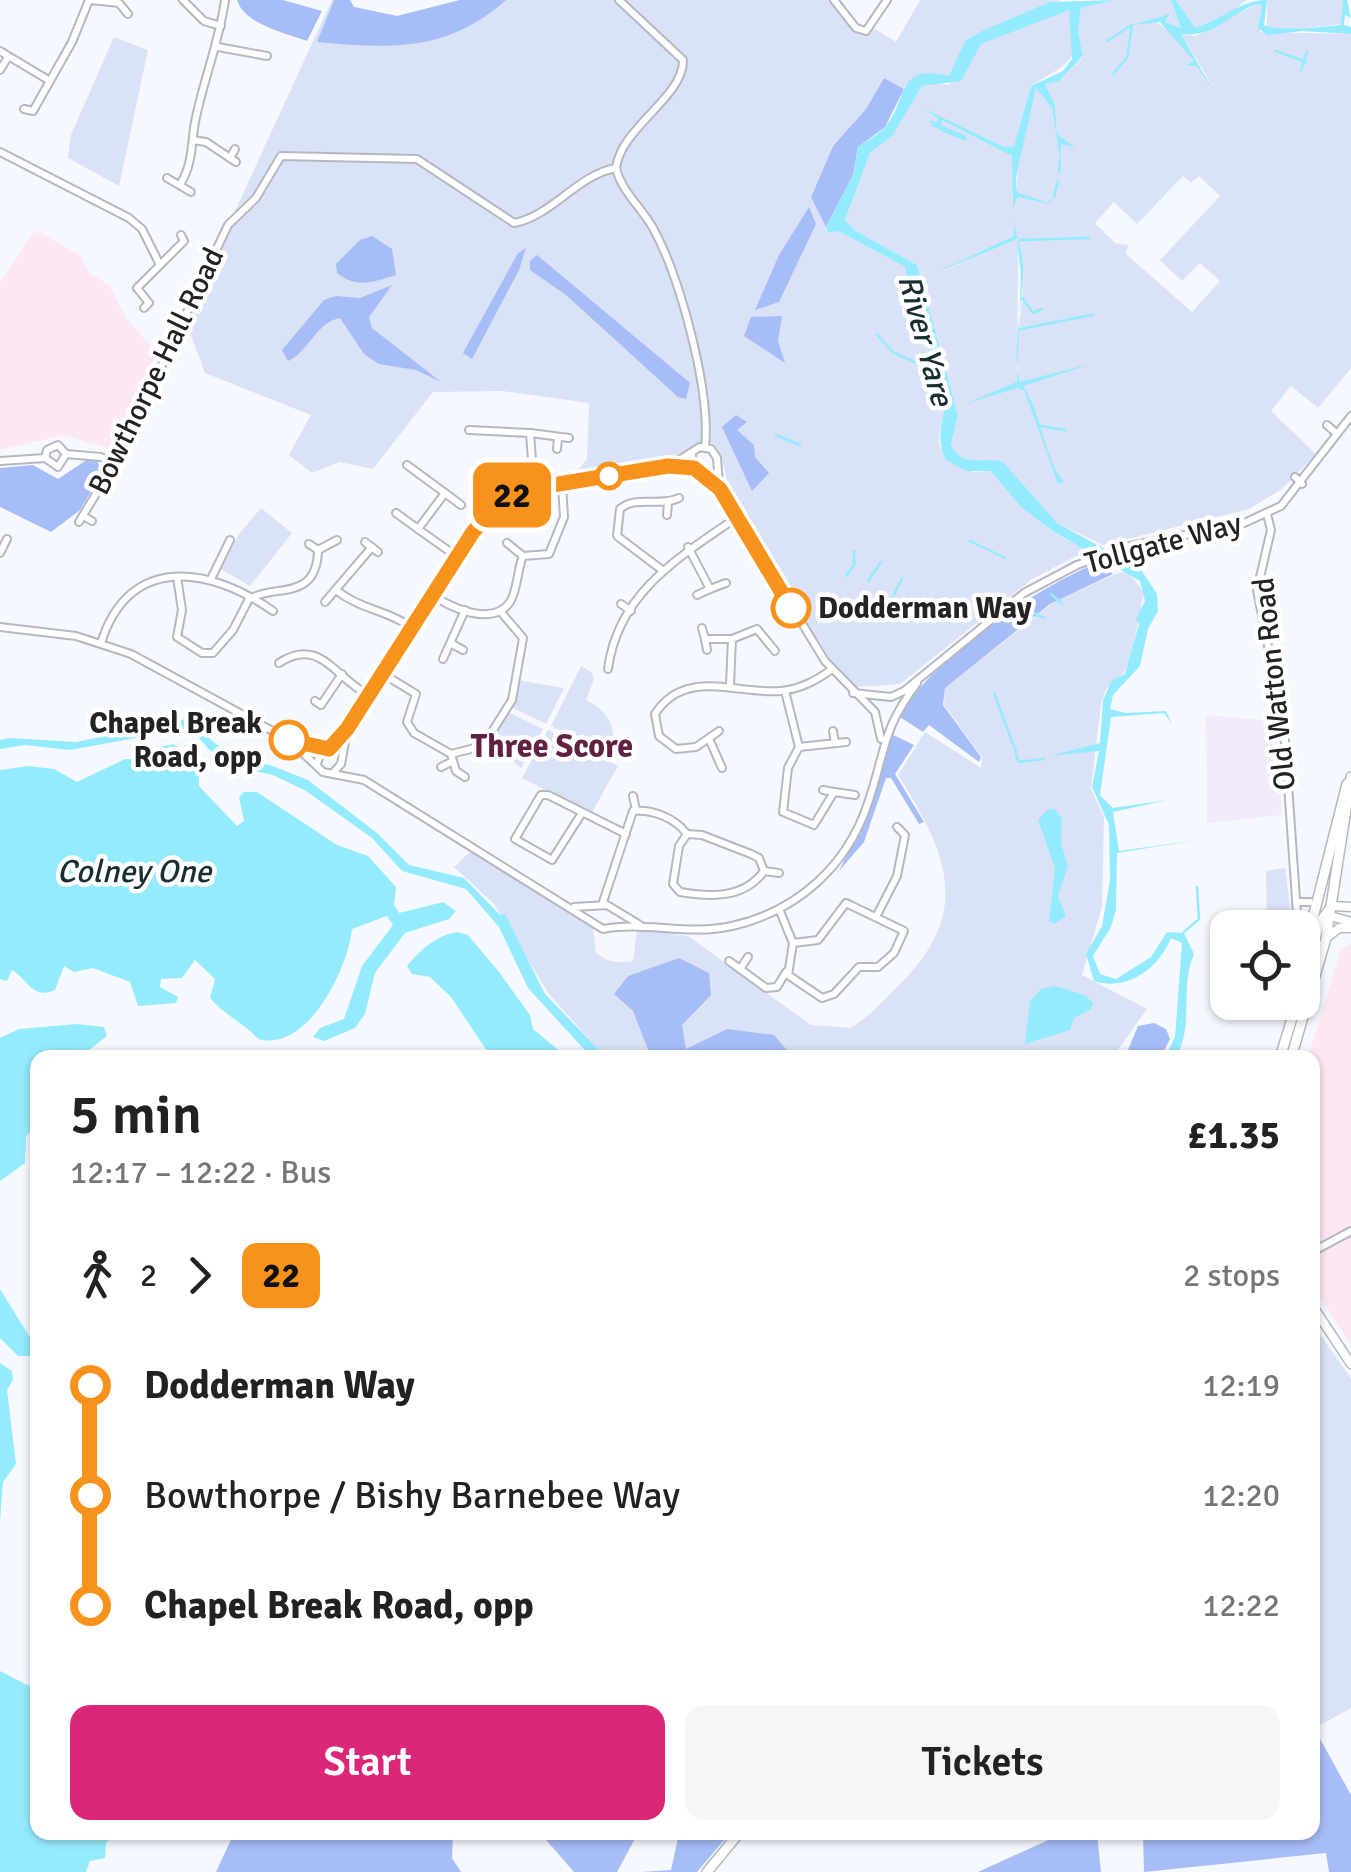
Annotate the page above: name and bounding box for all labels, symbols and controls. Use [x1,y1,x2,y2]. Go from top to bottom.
street label: Bowthorpe Hall Road [81,242,232,501]
water label: River Yare [889,270,962,412]
line badge: 22 [467,462,557,528]
unlabelled marker [596,463,622,489]
text: 22 [493,474,531,517]
street label: Tollgate Way [1081,505,1246,582]
street label: Old Watton Road [1245,576,1304,792]
marker: Dodderman Way [772,589,810,627]
place label: Dodderman Way [818,590,1032,627]
place label: Chapel Break Road, opp [89,705,262,776]
marker: Chapel Break Road, opp [270,721,308,759]
district label: Three Score [471,727,633,766]
water label: Colney One [57,852,213,891]
map controls [1210,910,1320,1020]
button: locate [1210,910,1320,1020]
text: 5 min [70,1081,202,1149]
text: £1.35 [1187,1112,1280,1159]
text: 12:17 – 12:22 · Bus [70,1153,331,1192]
icon: walk [70,1248,125,1303]
icon: forward [172,1248,227,1303]
text: 22 [262,1254,300,1297]
text: 2 [140,1256,157,1295]
text: 2 stops [1183,1256,1280,1295]
text: Dodderman Way [144,1362,415,1409]
text: 12:19 [1202,1366,1280,1405]
text: Bowthorpe / Bishy Barnebee Way [144,1472,680,1519]
text: 12:20 [1202,1476,1280,1515]
text: Chapel Break Road, opp [144,1582,534,1629]
text: 12:22 [1202,1586,1280,1625]
button: Start [70,1705,665,1820]
button: Tickets [685,1705,1280,1820]

